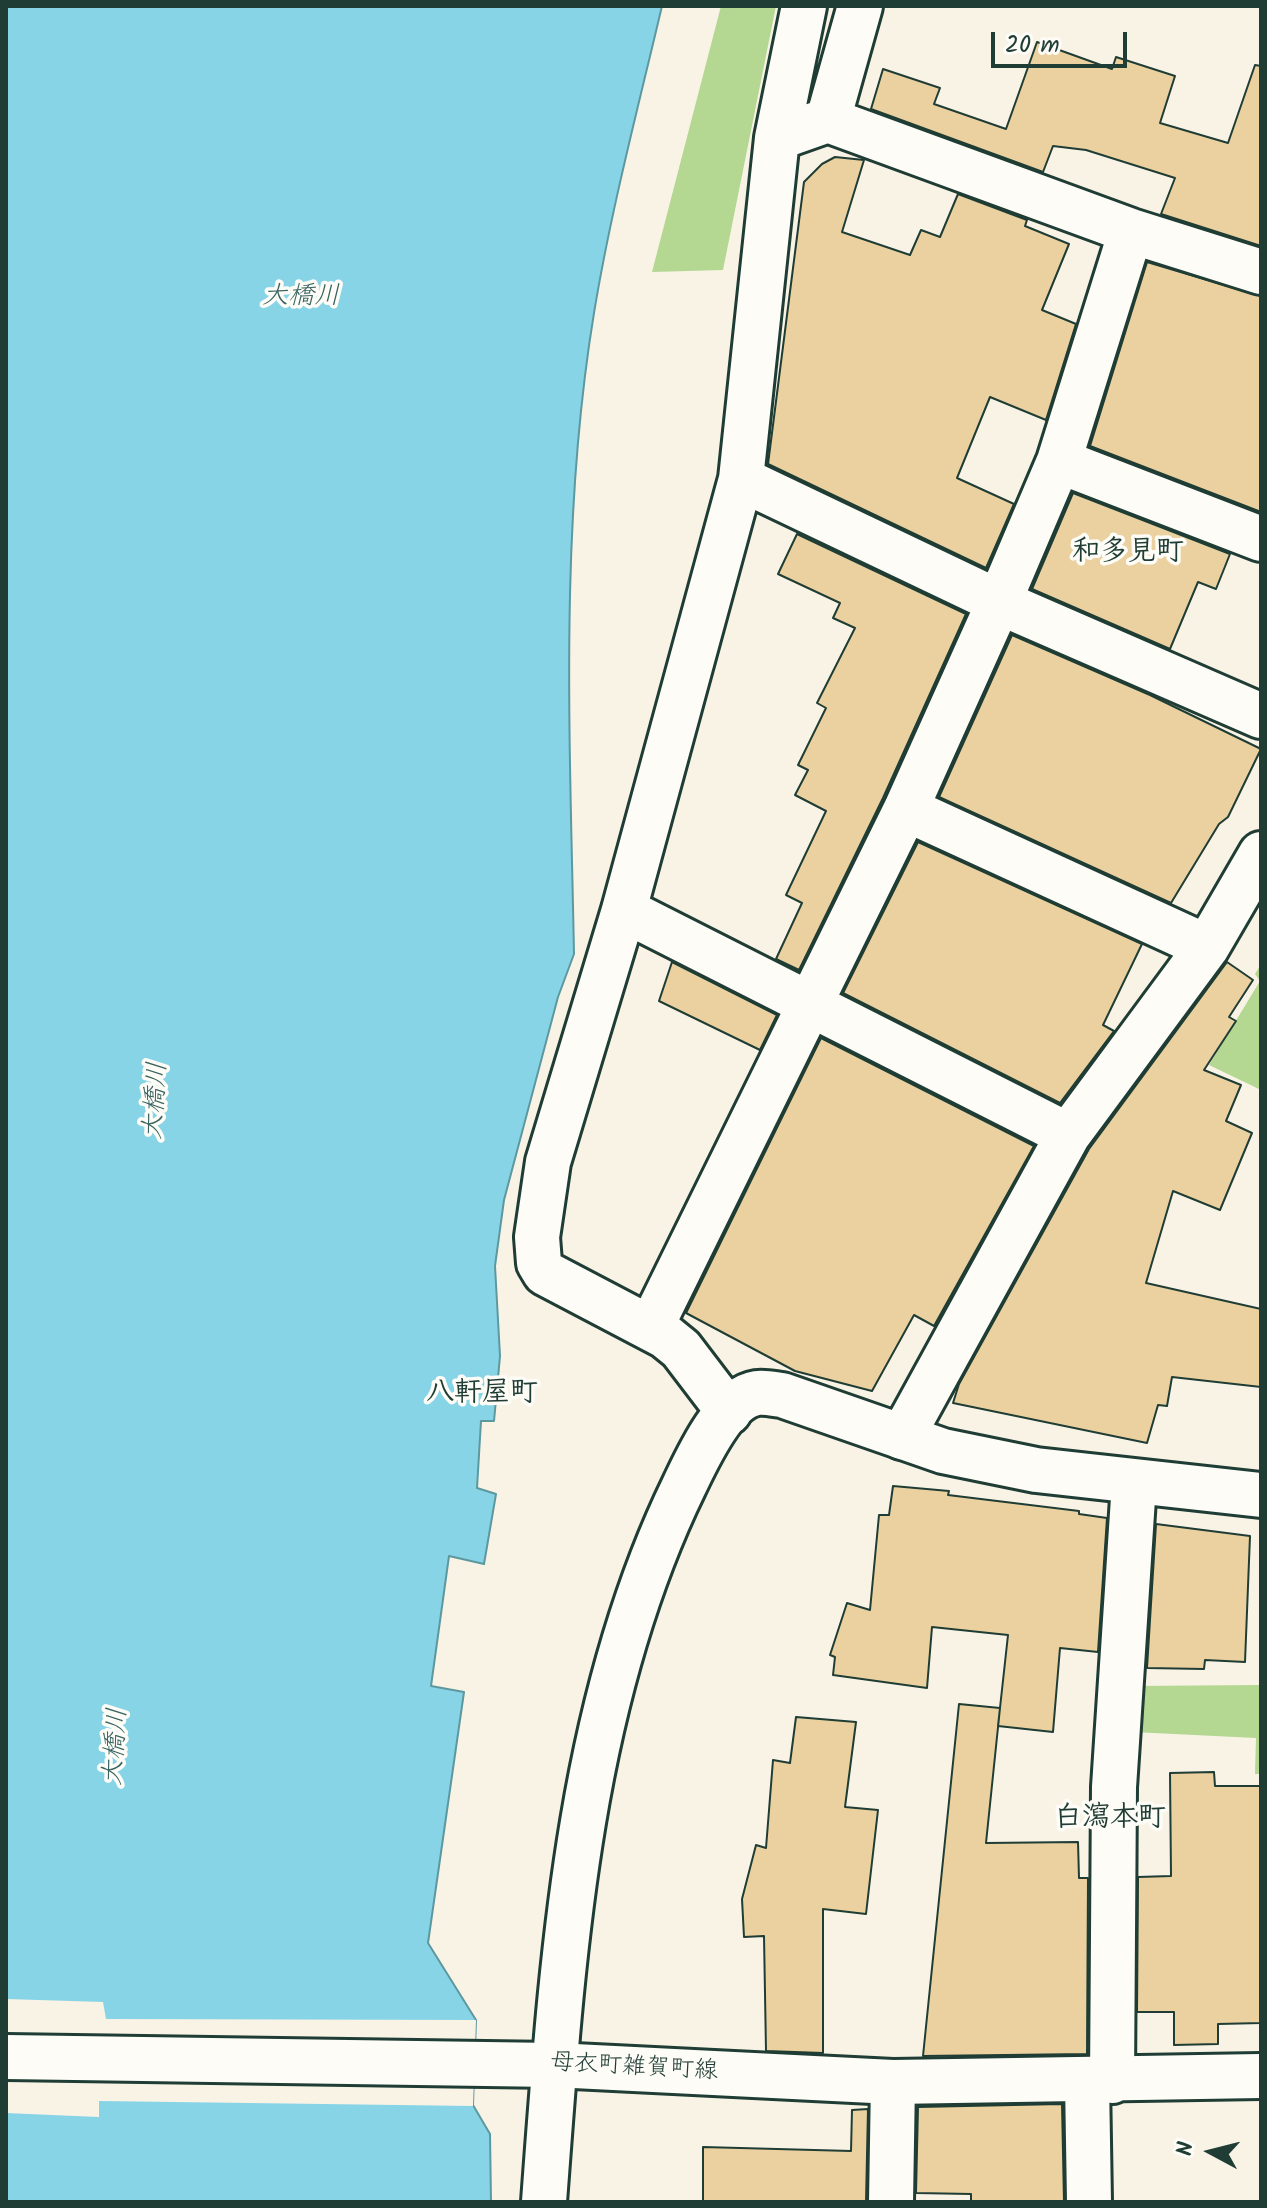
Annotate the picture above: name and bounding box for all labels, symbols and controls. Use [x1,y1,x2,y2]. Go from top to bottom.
scale bar [995,16,1131,66]
text: 20 m [1005,26,1060,65]
water label: 大橋川 [262,283,340,315]
district label: 和多見町 [1072,537,1184,571]
water label: 大橋川 [140,1061,176,1141]
district label: 八軒屋町 [426,1378,538,1412]
water label: 大橋川 [100,1707,136,1787]
district label: 白瀉本町 [1054,1803,1166,1837]
street label: 母衣町雑賀町線 [549,2050,719,2088]
north arrow [1171,2112,1251,2192]
text: N [1168,2140,1205,2158]

